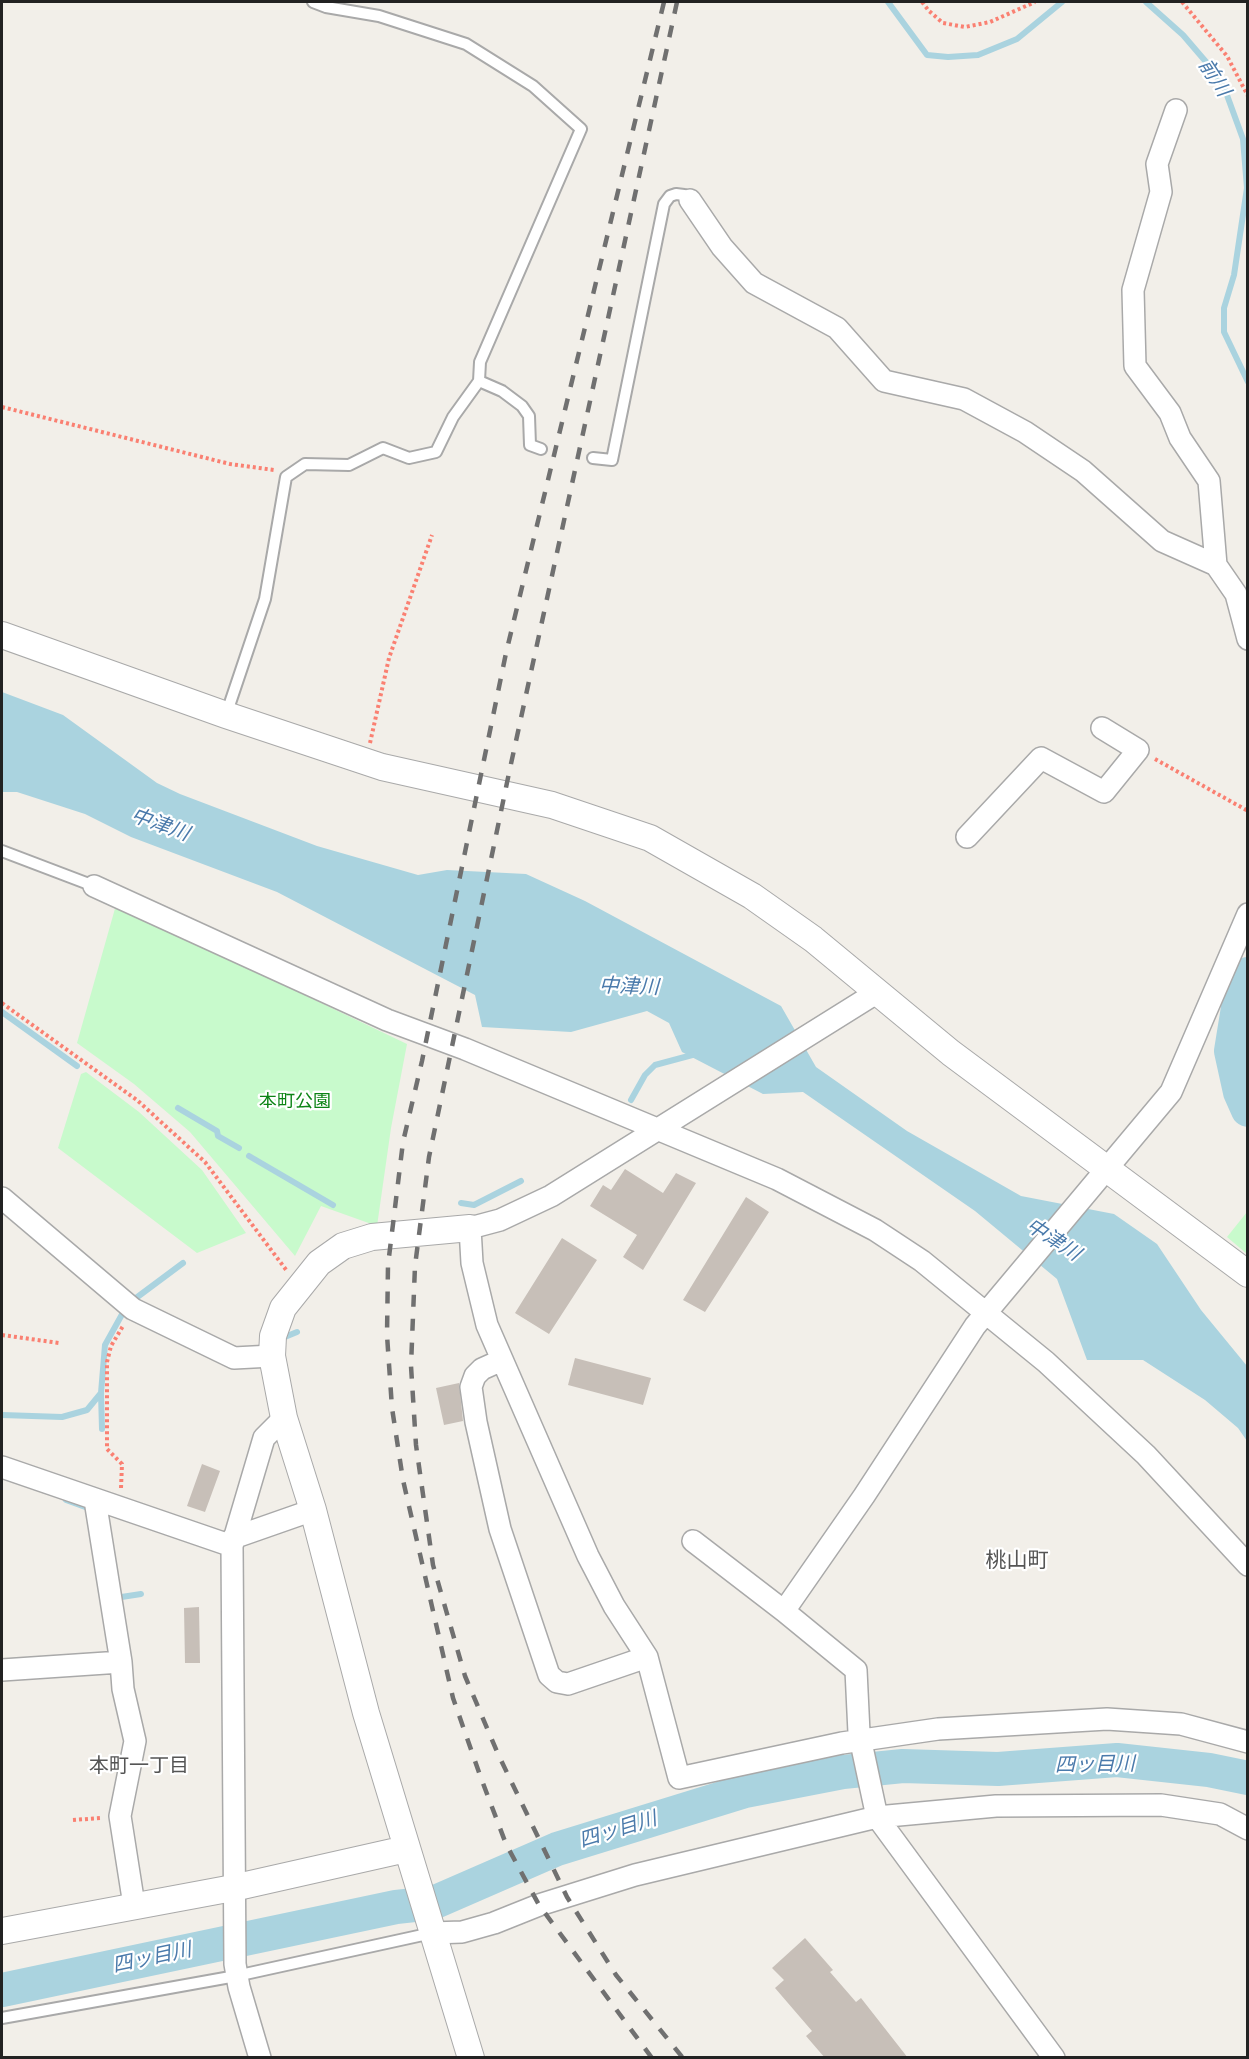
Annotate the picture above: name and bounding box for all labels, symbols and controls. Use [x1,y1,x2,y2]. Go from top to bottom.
water label: 前川 [1193,55,1235,101]
water label: 中津川 [128,803,192,847]
water label: 中津川 [599,974,659,1000]
park label: 本町公園 [259,1091,331,1113]
water label: 中津川 [1021,1214,1085,1266]
district label: 桃山町 [986,1548,1048,1574]
water label: 四ッ目川 [1055,1752,1135,1778]
district label: 本町一丁目 [89,1754,189,1778]
water label: 四ッ目川 [576,1807,660,1853]
water label: 四ッ目川 [110,1938,194,1978]

